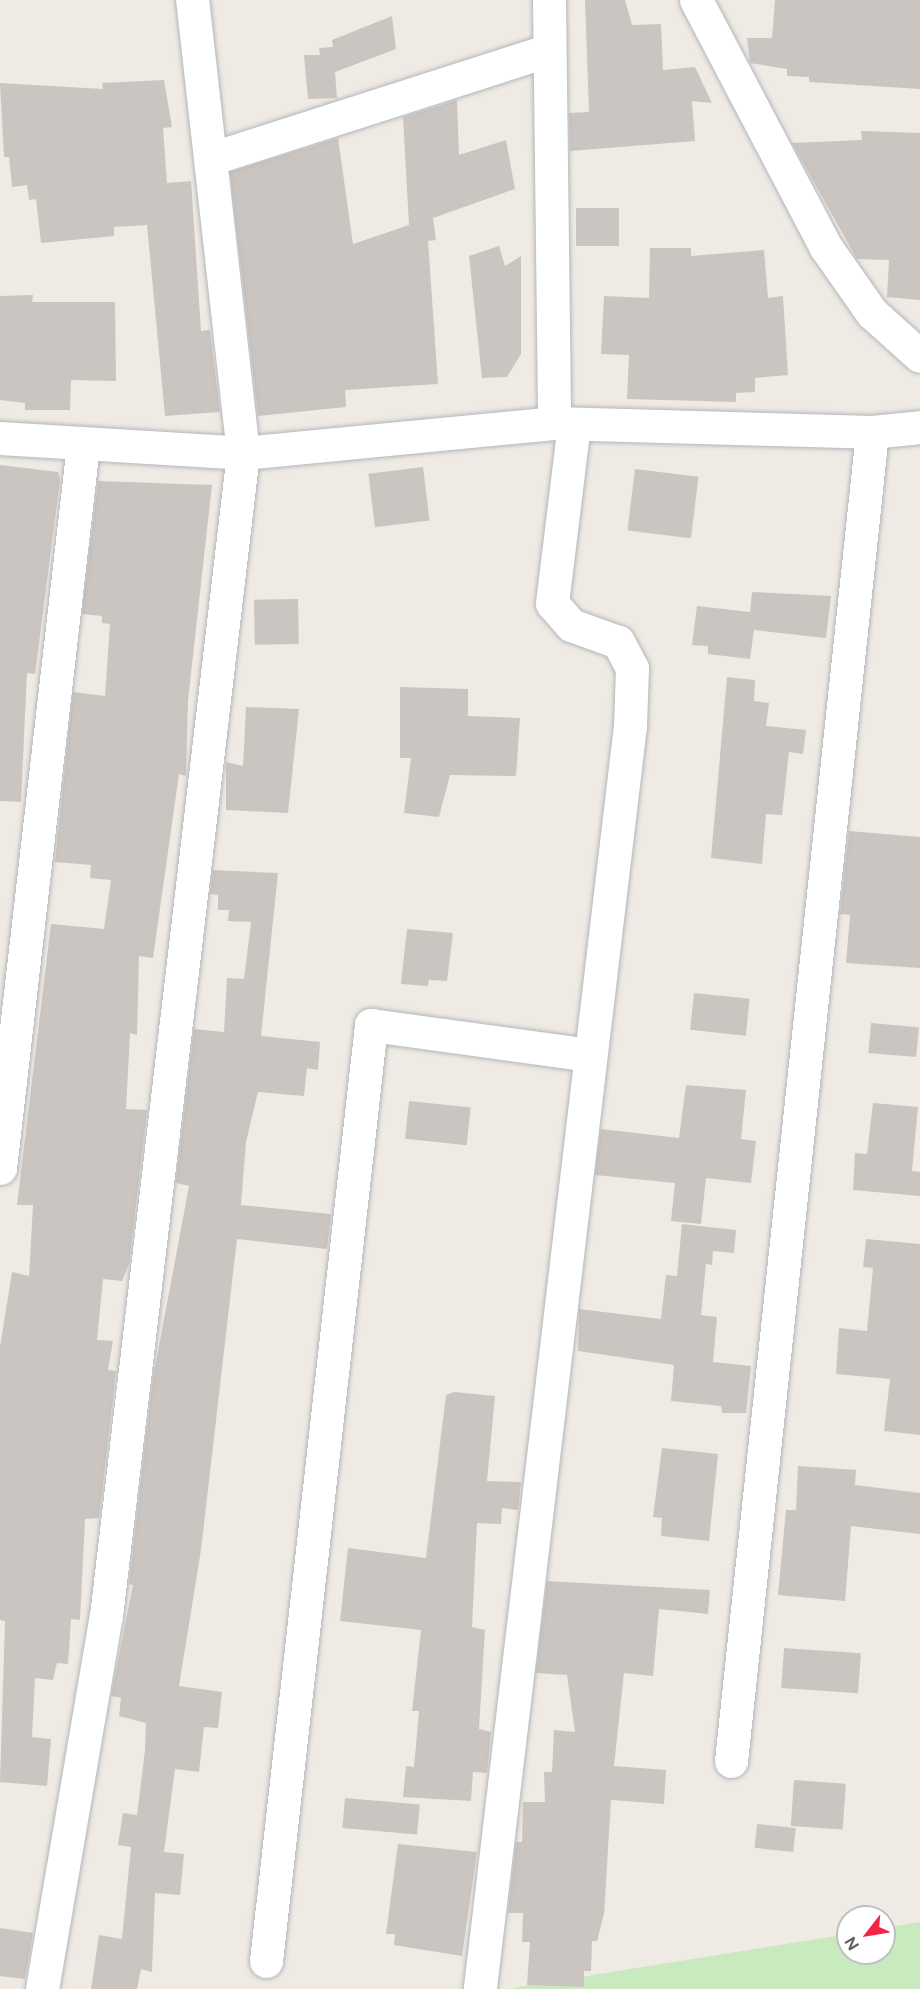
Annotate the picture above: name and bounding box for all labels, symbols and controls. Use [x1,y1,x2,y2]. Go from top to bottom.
north arrow [836,1905,896,1965]
text: N [841,1933,863,1954]

